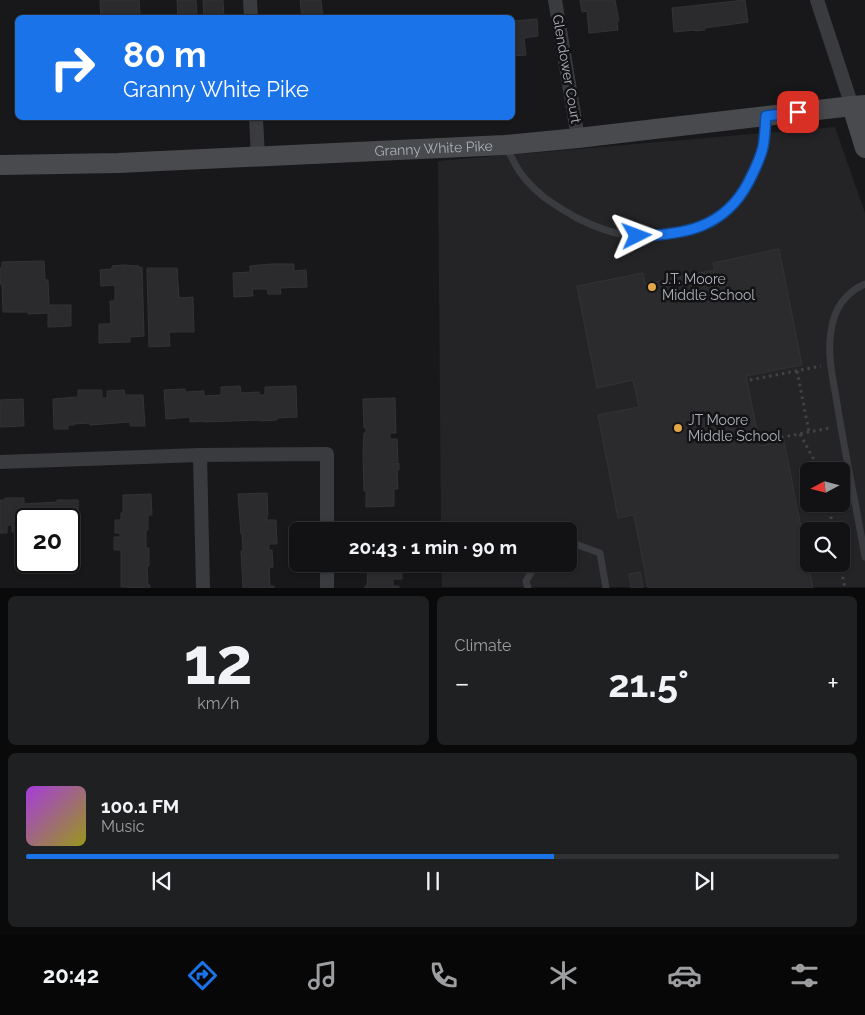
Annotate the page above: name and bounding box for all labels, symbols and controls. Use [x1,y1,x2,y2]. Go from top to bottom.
street label: Glendower Court [550,13,585,125]
text: 80 m [123,34,207,75]
icon: right [40,35,105,100]
text: Granny White Pike [123,76,309,102]
pin [777,91,819,133]
icon: arrive [784,98,812,126]
street label: Granny White Pike [374,138,493,159]
position arrow [610,209,662,261]
place label: J.T. Moore Middle School [662,271,755,303]
marker: J.T. Moore Middle School [646,281,658,293]
place label: JT Moore Middle School [688,412,781,444]
marker: JT Moore Middle School [672,422,684,434]
north arrow [800,462,850,512]
map controls [800,462,850,572]
speed limit sign: 20 [15,508,80,573]
button: search [800,522,850,572]
text: 20:43 · 1 min · 90 m [349,536,517,558]
text: 12 [184,623,253,699]
text: Climate [455,636,511,655]
text: 21.5° [608,661,689,706]
text: − [455,667,470,700]
text: + [827,667,839,700]
text: km/h [197,694,239,713]
text: 100.1 FM [101,795,179,817]
text: Music [101,817,145,836]
icon: previous [148,867,176,895]
icon: pause [419,867,447,895]
icon: next [690,867,718,895]
icon: directions [185,958,220,993]
icon: music [305,958,340,993]
icon: phone [426,958,461,993]
icon: climate [546,958,581,993]
icon: car [667,958,702,993]
icon: filters [787,958,822,993]
text: 20:42 [43,962,99,988]

